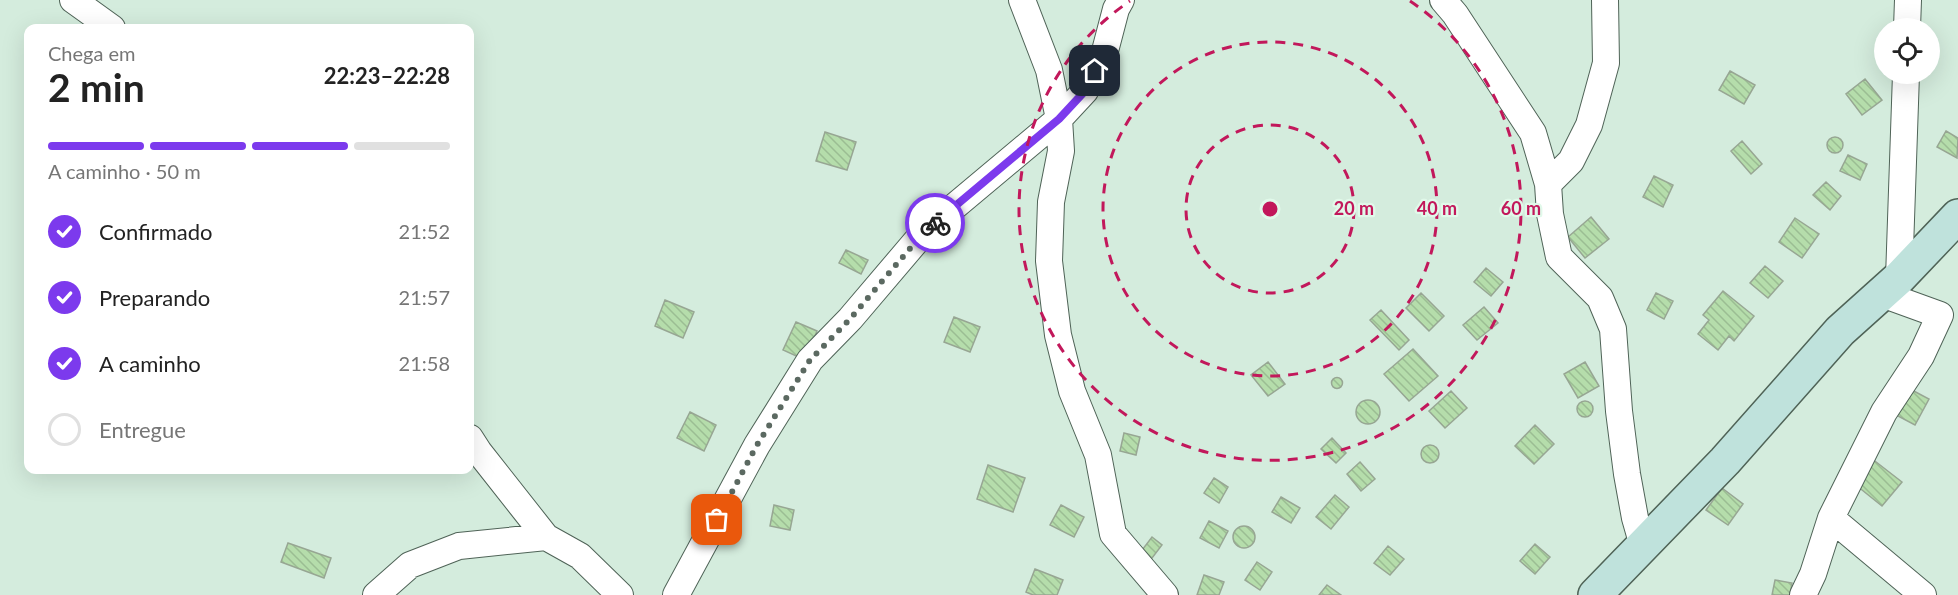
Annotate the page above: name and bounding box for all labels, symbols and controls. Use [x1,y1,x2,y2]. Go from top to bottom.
map controls [1874,18,1940,84]
button: locate [1874,18,1940,84]
text: Chega em [48,41,136,65]
pin [1069,45,1120,96]
icon: home [1078,54,1111,87]
text: 22:23–22:28 [324,62,450,89]
text: 2 min [48,64,145,110]
text: A caminho · 50 m [48,159,201,183]
courier [905,193,965,253]
text: 20 m [1334,197,1374,219]
text: 40 m [1417,197,1457,219]
text: 60 m [1501,197,1541,219]
centre of rings [1260,199,1280,219]
icon: bike [919,207,952,240]
icon: check [48,215,81,248]
text: Confirmado [99,218,212,245]
text: 21:52 [399,219,450,243]
icon: check [48,281,81,314]
text: Preparando [99,284,210,311]
text: 21:57 [399,285,450,309]
icon: check [48,347,81,380]
text: A caminho [99,350,201,377]
text: 21:58 [399,351,450,375]
text: Entregue [99,416,186,443]
pin [691,494,742,545]
icon: bag [700,503,733,536]

